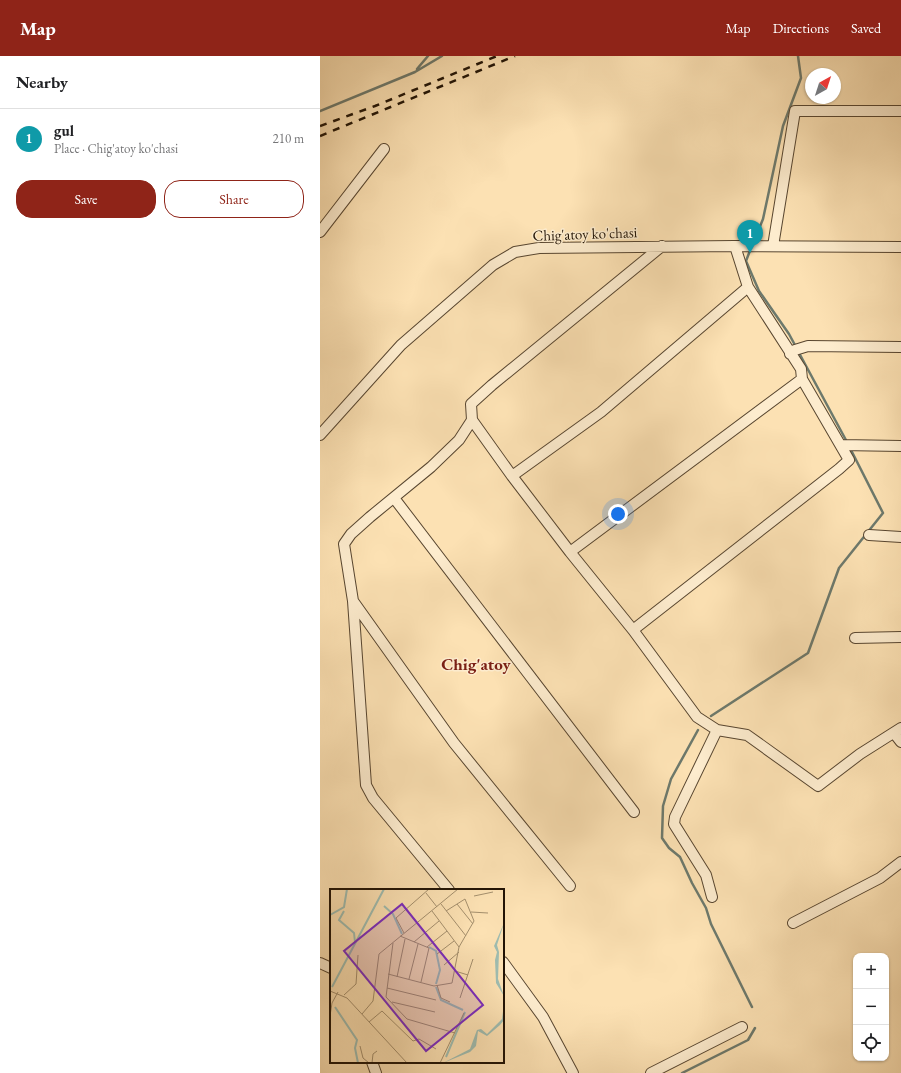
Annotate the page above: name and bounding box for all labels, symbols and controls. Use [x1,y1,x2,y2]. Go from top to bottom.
text: Map [20,16,56,41]
text: Map [725,19,751,37]
text: Directions [773,19,829,37]
text: Saved [851,19,881,37]
north arrow [805,68,841,104]
text: Nearby [16,71,68,93]
text: gul [54,121,74,140]
text: 1 [26,130,32,147]
text: 210 m [273,130,304,147]
text: Place · Chig'atoy ko'chasi [54,140,178,157]
button: Save [16,180,156,218]
button: Share [164,180,304,218]
pin: 1 [737,220,763,253]
street label: Chig'atoy ko'chasi [532,222,638,245]
your location [608,504,628,524]
district label: Chig'atoy [441,653,511,675]
inset map [330,889,504,1063]
map controls [853,953,889,1061]
button: + [853,953,889,989]
button: − [853,989,889,1025]
button: locate [853,1025,889,1061]

